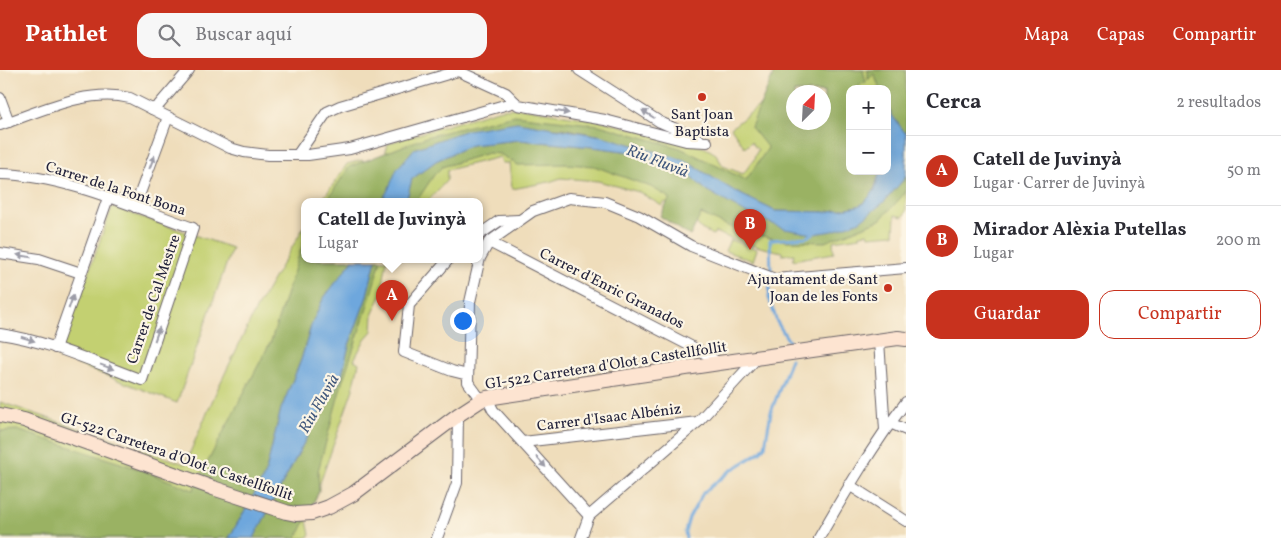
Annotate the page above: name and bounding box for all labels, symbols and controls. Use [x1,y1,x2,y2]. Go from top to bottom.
search box [137,13,487,58]
text: Pathlet [25,18,107,52]
icon: search [155,21,183,49]
text: Buscar aquí [195,22,292,48]
text: Mapa [1024,23,1069,48]
text: Capas [1097,23,1145,48]
text: Compartir [1173,23,1256,48]
north arrow [786,85,831,130]
map controls [846,85,891,175]
button: + [846,85,891,130]
text: Cerca [926,88,981,117]
marker: Sant Joan Baptista [696,91,708,103]
text: 2 resultados [1176,92,1261,114]
place label: Sant Joan Baptista [671,105,733,143]
one-way arrow [554,108,570,116]
one-way arrow [641,110,654,119]
button: − [846,130,891,175]
water label: Riu Fluvià [623,140,692,184]
text: Catell de Juvinyà [973,147,1122,173]
one-way arrow [148,154,156,169]
street label: Carrer de la Font Bona [43,157,188,222]
text: A [936,160,948,182]
text: 50 m [1227,160,1261,182]
text: Lugar · Carrer de Juvinyà [973,173,1145,195]
popup [301,198,483,263]
text: Catell de Juvinyà [318,207,466,233]
pin: B [734,209,766,250]
text: Mirador Alèxia Putellas [973,217,1187,243]
text: B [937,230,947,252]
text: 200 m [1216,230,1261,252]
street label: Carrer de Cal Mestre [122,232,186,367]
text: Lugar [318,233,359,255]
text: Lugar [973,243,1014,265]
street label: Carrer d'Enric Granados [535,244,687,335]
one-way arrow [16,251,32,259]
place label: Ajuntament de Sant Joan de les Fonts [747,270,878,308]
pin: A [376,280,408,321]
marker: Ajuntament de Sant Joan de les Fonts [882,282,894,294]
button: Guardar [926,290,1089,339]
button: Compartir [1099,290,1261,339]
one-way arrow [67,294,75,309]
your location [450,308,476,334]
one-way arrow [154,326,161,341]
one-way arrow [21,336,36,344]
street label: GI-522 Carretera d'Olot a Castellfollit [484,337,729,396]
one-way arrow [99,364,114,371]
water label: Riu Fluvià [294,370,346,438]
street label: Carrer d'Isaac Albéniz [536,399,683,438]
street label: GI-522 Carretera d'Olot a Castellfollit [58,408,295,507]
one-way arrow [535,456,547,468]

